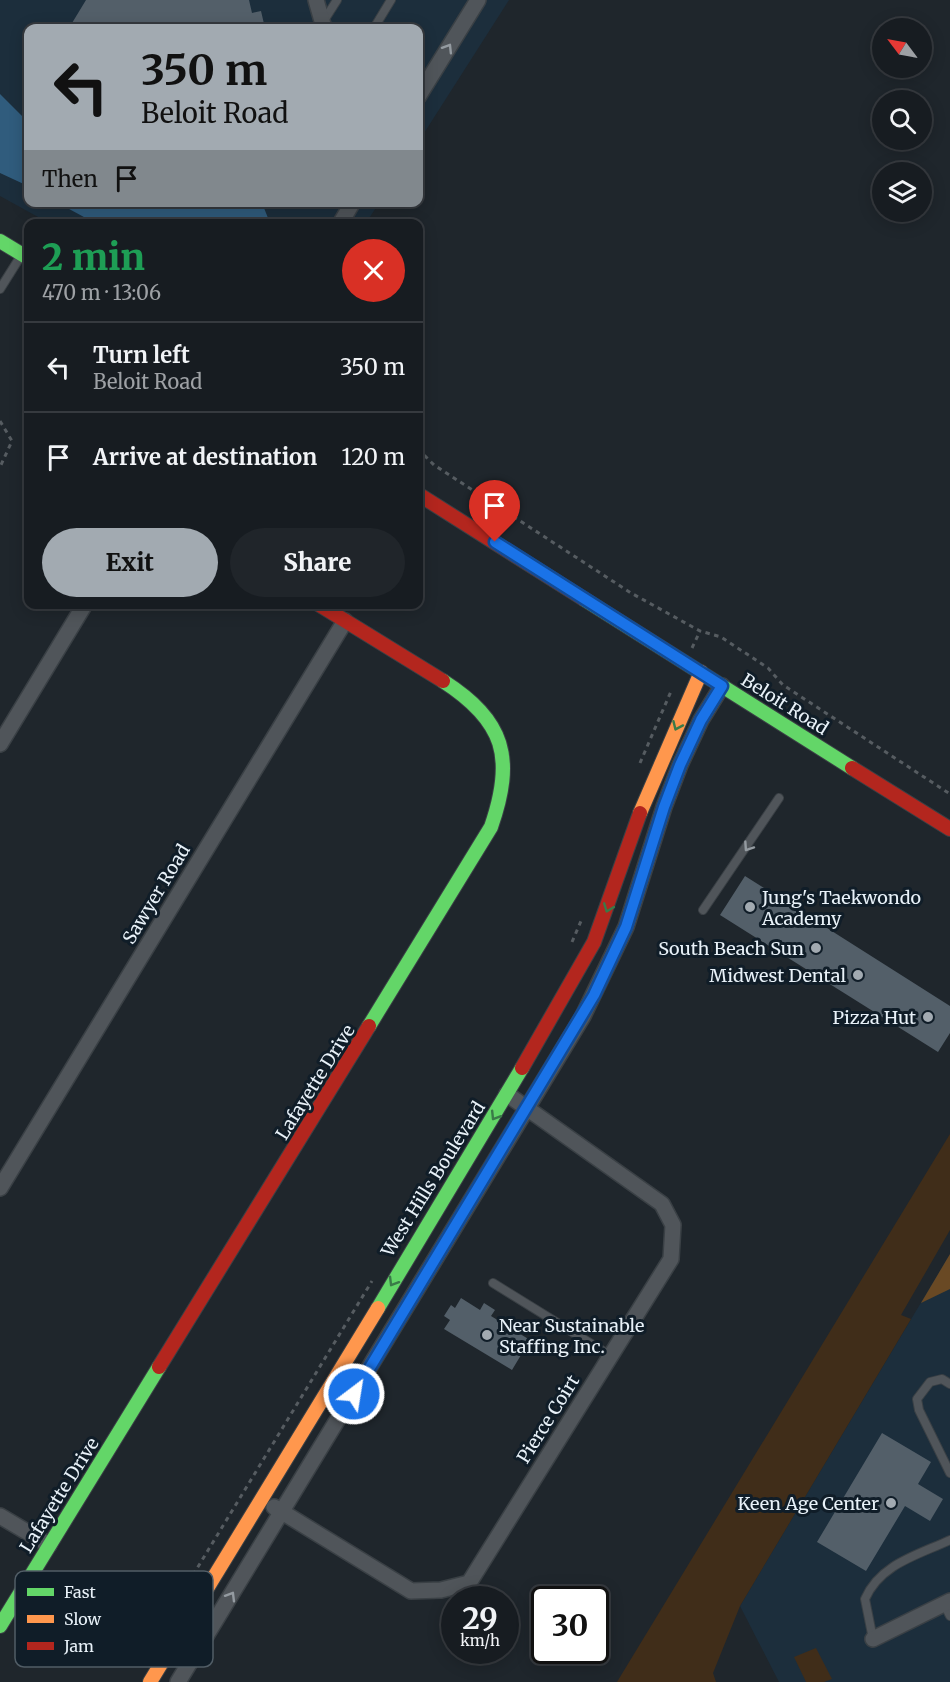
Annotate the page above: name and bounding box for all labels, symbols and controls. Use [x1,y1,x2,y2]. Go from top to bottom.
north arrow [872,18,932,78]
map controls [872,18,932,222]
text: 350 m [141,44,267,96]
one-way arrow [441,44,453,54]
icon: left [42,48,120,126]
button: search [872,90,932,150]
text: Beloit Road [141,96,289,130]
icon: arrive [110,162,143,195]
button: layers [872,162,932,222]
text: Then [42,165,98,193]
text: 2 min [42,235,145,280]
button: close [342,239,405,302]
text: 470 m · 13:06 [42,280,161,305]
text: Turn left [93,341,190,369]
icon: left [42,351,75,384]
text: 350 m [340,353,405,381]
text: Beloit Road [93,369,202,394]
icon: arrive [42,441,75,474]
text: Arrive at destination [93,443,317,471]
text: 120 m [341,443,405,471]
pin [469,480,520,542]
icon: arrive [478,489,511,522]
button: Exit [42,528,218,597]
button: Share [230,528,405,597]
street label: Beloit Road [737,668,833,740]
one-way arrow [672,719,684,730]
street label: Sawyer Road [117,840,195,948]
one-way arrow [744,840,755,851]
place label: Jung's Taekwondo Academy [761,886,921,930]
marker: Jung's Taekwondo Academy [743,900,757,914]
one-way arrow [602,902,615,913]
place label: South Beach Sun [658,937,804,960]
marker: South Beach Sun [809,941,823,955]
place label: Midwest Dental [709,964,846,987]
marker: Midwest Dental [851,968,865,982]
place label: Pizza Hut [833,1006,916,1029]
marker: Pizza Hut [921,1010,935,1024]
street label: Lafayette Drive [270,1020,360,1144]
street label: West Hills Boulevard [375,1097,490,1262]
one-way arrow [490,1110,502,1120]
one-way arrow [388,1276,400,1286]
place label: Near Sustainable Staffing Inc. [499,1314,644,1358]
marker: Near Sustainable Staffing Inc. [480,1328,494,1342]
position arrow [322,1362,386,1426]
street label: Pierce Coirt [512,1371,584,1467]
street label: Lafayette Drive [14,1433,104,1557]
place label: Keen Age Center [737,1492,879,1515]
marker: Keen Age Center [884,1496,898,1510]
legend [15,1571,213,1667]
text: Fast [64,1582,97,1602]
speed limit sign: 30 [531,1586,609,1664]
one-way arrow [223,1592,235,1602]
text: 29 [462,1599,498,1637]
text: Slow [64,1609,102,1629]
text: km/h [460,1631,500,1650]
text: Jam [63,1636,94,1656]

